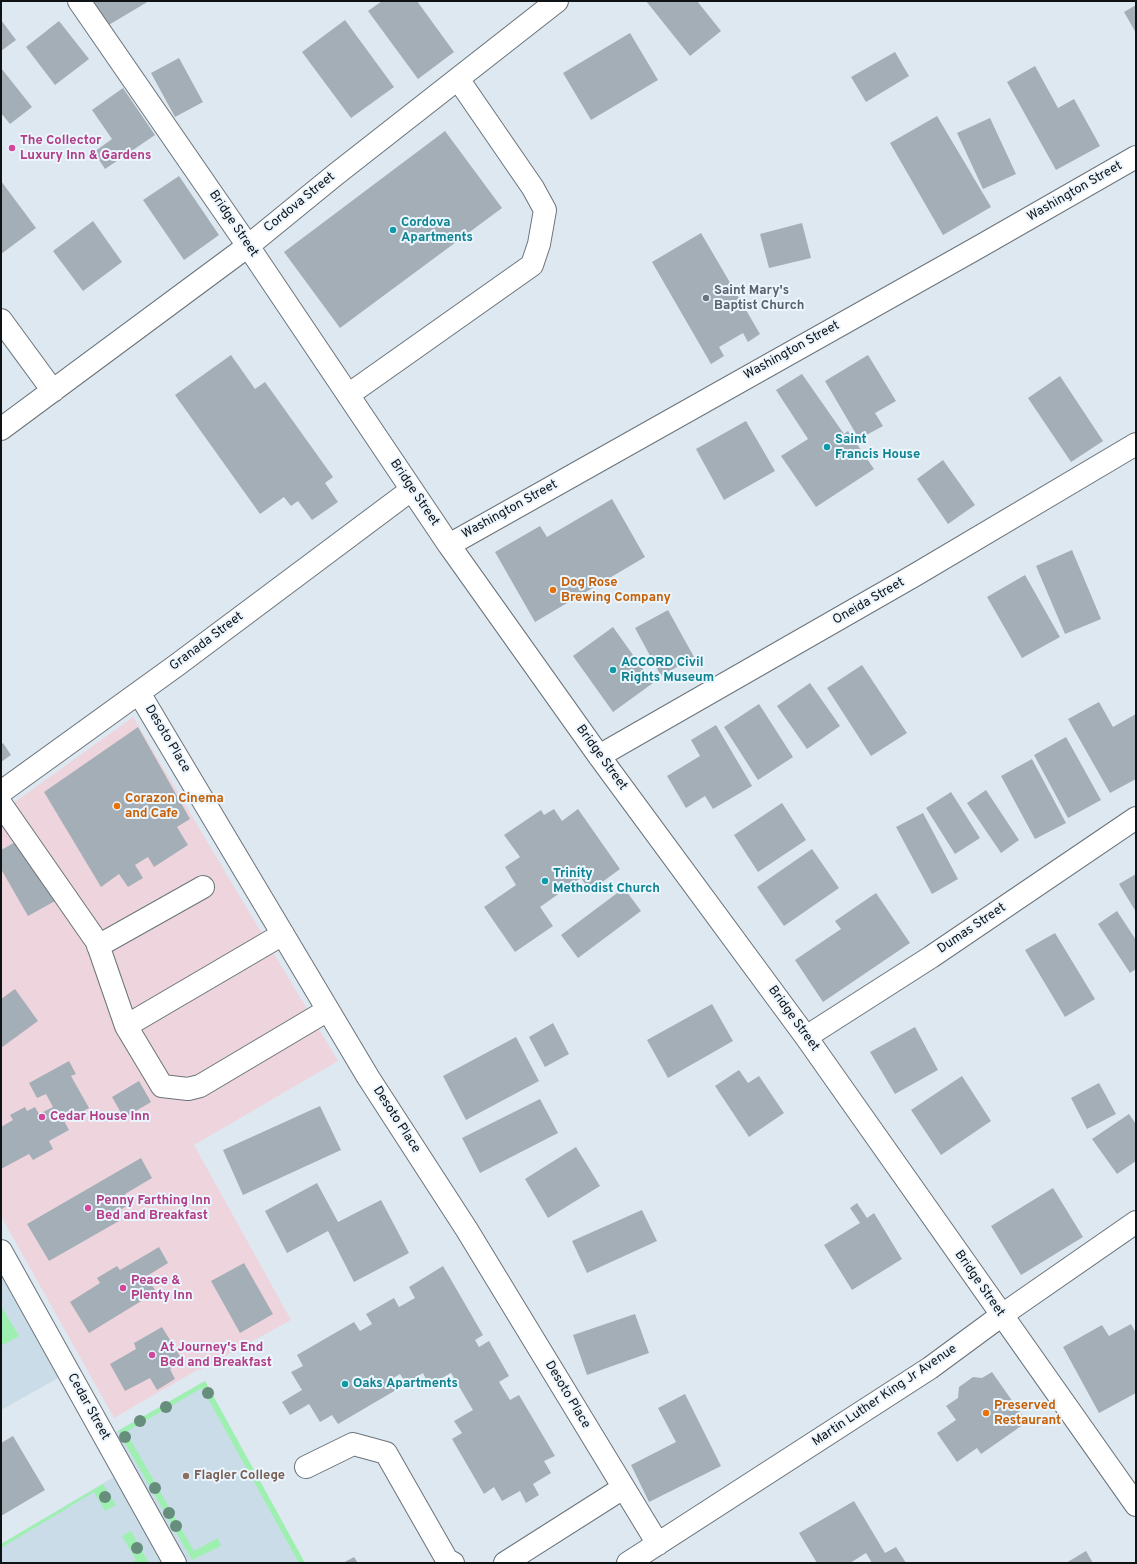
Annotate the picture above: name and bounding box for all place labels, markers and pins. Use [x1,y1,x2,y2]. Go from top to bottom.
place label: The Collector Luxury Inn & Gardens [20,133,151,164]
marker: The Collector Luxury Inn & Gardens [7,143,17,153]
place label: Cordova Apartments [401,215,473,246]
marker: Cordova Apartments [388,225,398,235]
place label: Saint Mary's Baptist Church [714,283,804,314]
marker: Saint Mary's Baptist Church [701,293,711,303]
place label: Saint Francis House [835,432,920,463]
marker: Saint Francis House [822,442,832,452]
place label: Dog Rose Brewing Company [561,575,671,606]
marker: Dog Rose Brewing Company [548,585,558,595]
place label: ACCORD Civil Rights Museum [621,655,714,686]
marker: ACCORD Civil Rights Museum [608,665,618,675]
place label: Corazon Cinema and Cafe [125,791,224,822]
marker: Corazon Cinema and Cafe [112,801,122,811]
place label: Trinity Methodist Church [553,866,660,897]
marker: Trinity Methodist Church [540,876,550,886]
place label: Cedar House Inn [50,1109,150,1125]
marker: Cedar House Inn [37,1112,47,1122]
place label: Penny Farthing Inn Bed and Breakfast [96,1193,211,1224]
marker: Penny Farthing Inn Bed and Breakfast [83,1203,93,1213]
place label: Peace & Plenty Inn [131,1273,193,1304]
marker: Peace & Plenty Inn [118,1283,128,1293]
place label: At Journey's End Bed and Breakfast [160,1340,272,1371]
marker: At Journey's End Bed and Breakfast [147,1350,157,1360]
place label: Oaks Apartments [353,1376,458,1392]
marker: Oaks Apartments [340,1379,350,1389]
place label: Preserved Restaurant [994,1398,1061,1429]
marker: Preserved Restaurant [981,1408,991,1418]
place label: Flagler College [194,1468,285,1484]
marker: Flagler College [181,1471,191,1481]

